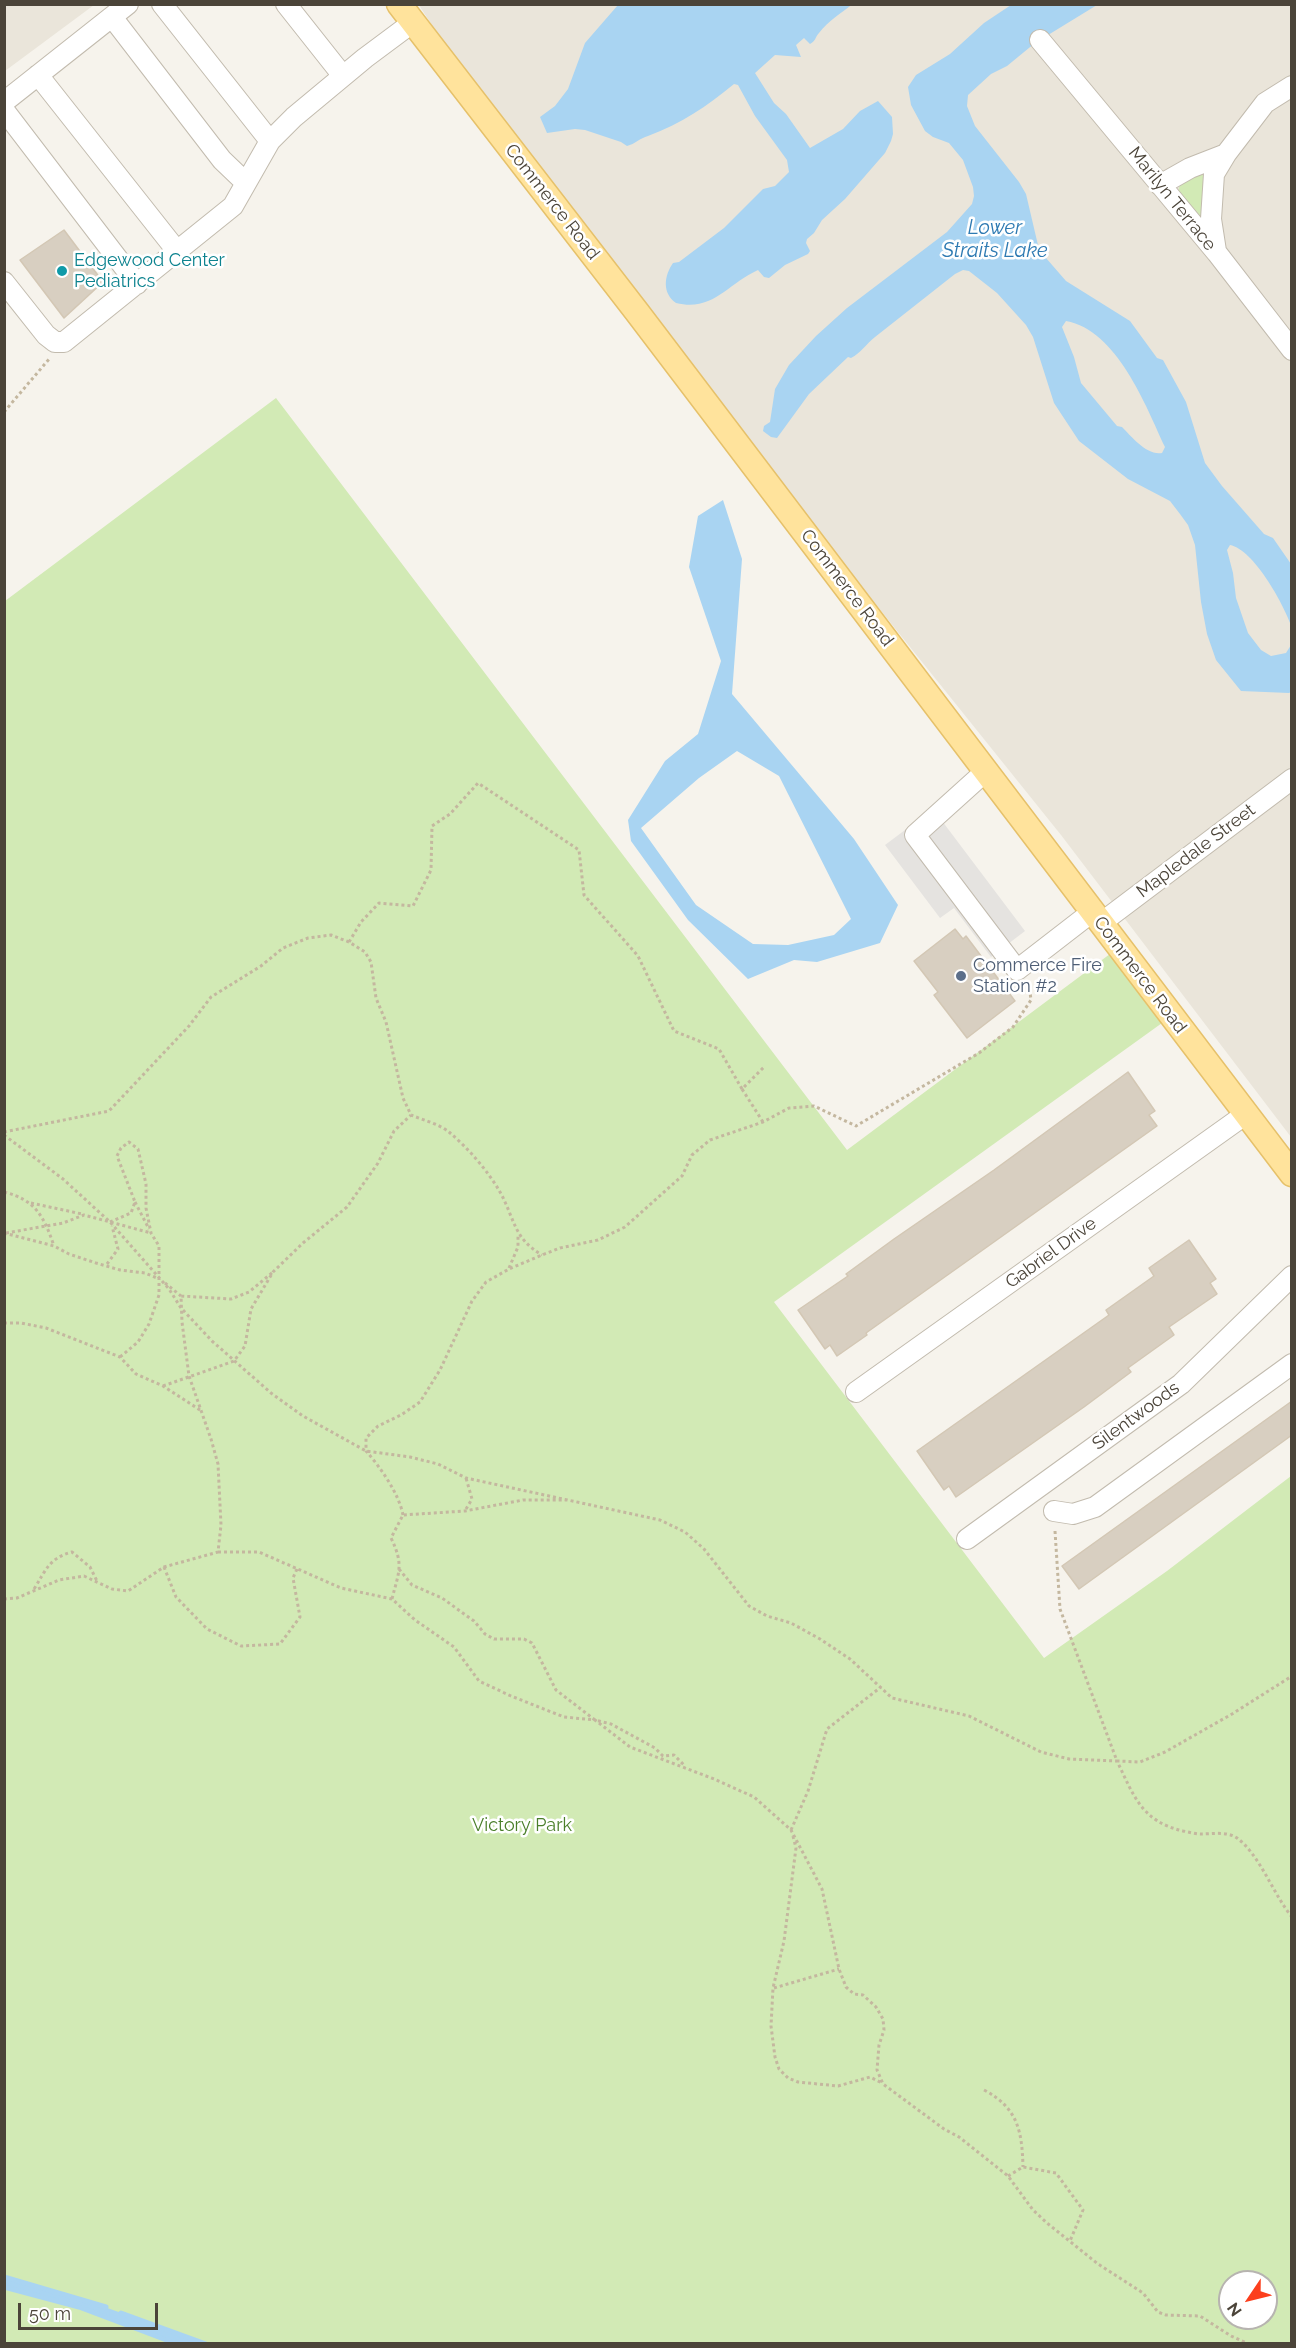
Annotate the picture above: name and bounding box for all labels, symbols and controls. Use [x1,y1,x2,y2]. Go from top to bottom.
street label: Commerce Road [500,140,604,264]
street label: Marilyn Terrace [1123,143,1221,255]
water label: Lower Straits Lake [942,216,1048,263]
place label: Edgewood Center Pediatrics [74,250,225,292]
marker: Edgewood Center Pediatrics [55,264,69,278]
street label: Commerce Road [796,525,898,651]
street label: Mapledale Street [1132,799,1260,903]
street label: Commerce Road [1089,912,1191,1038]
place label: Commerce Fire Station #2 [973,955,1102,998]
marker: Commerce Fire Station #2 [954,969,968,983]
street label: Gabriel Drive [1001,1213,1101,1293]
street label: Silentwoods [1088,1377,1184,1455]
park label: Victory Park [472,1815,572,1837]
north arrow [1218,2270,1278,2330]
scale bar [21,2291,160,2329]
text: N [1223,2299,1246,2320]
text: 50 m [29,2303,71,2324]

